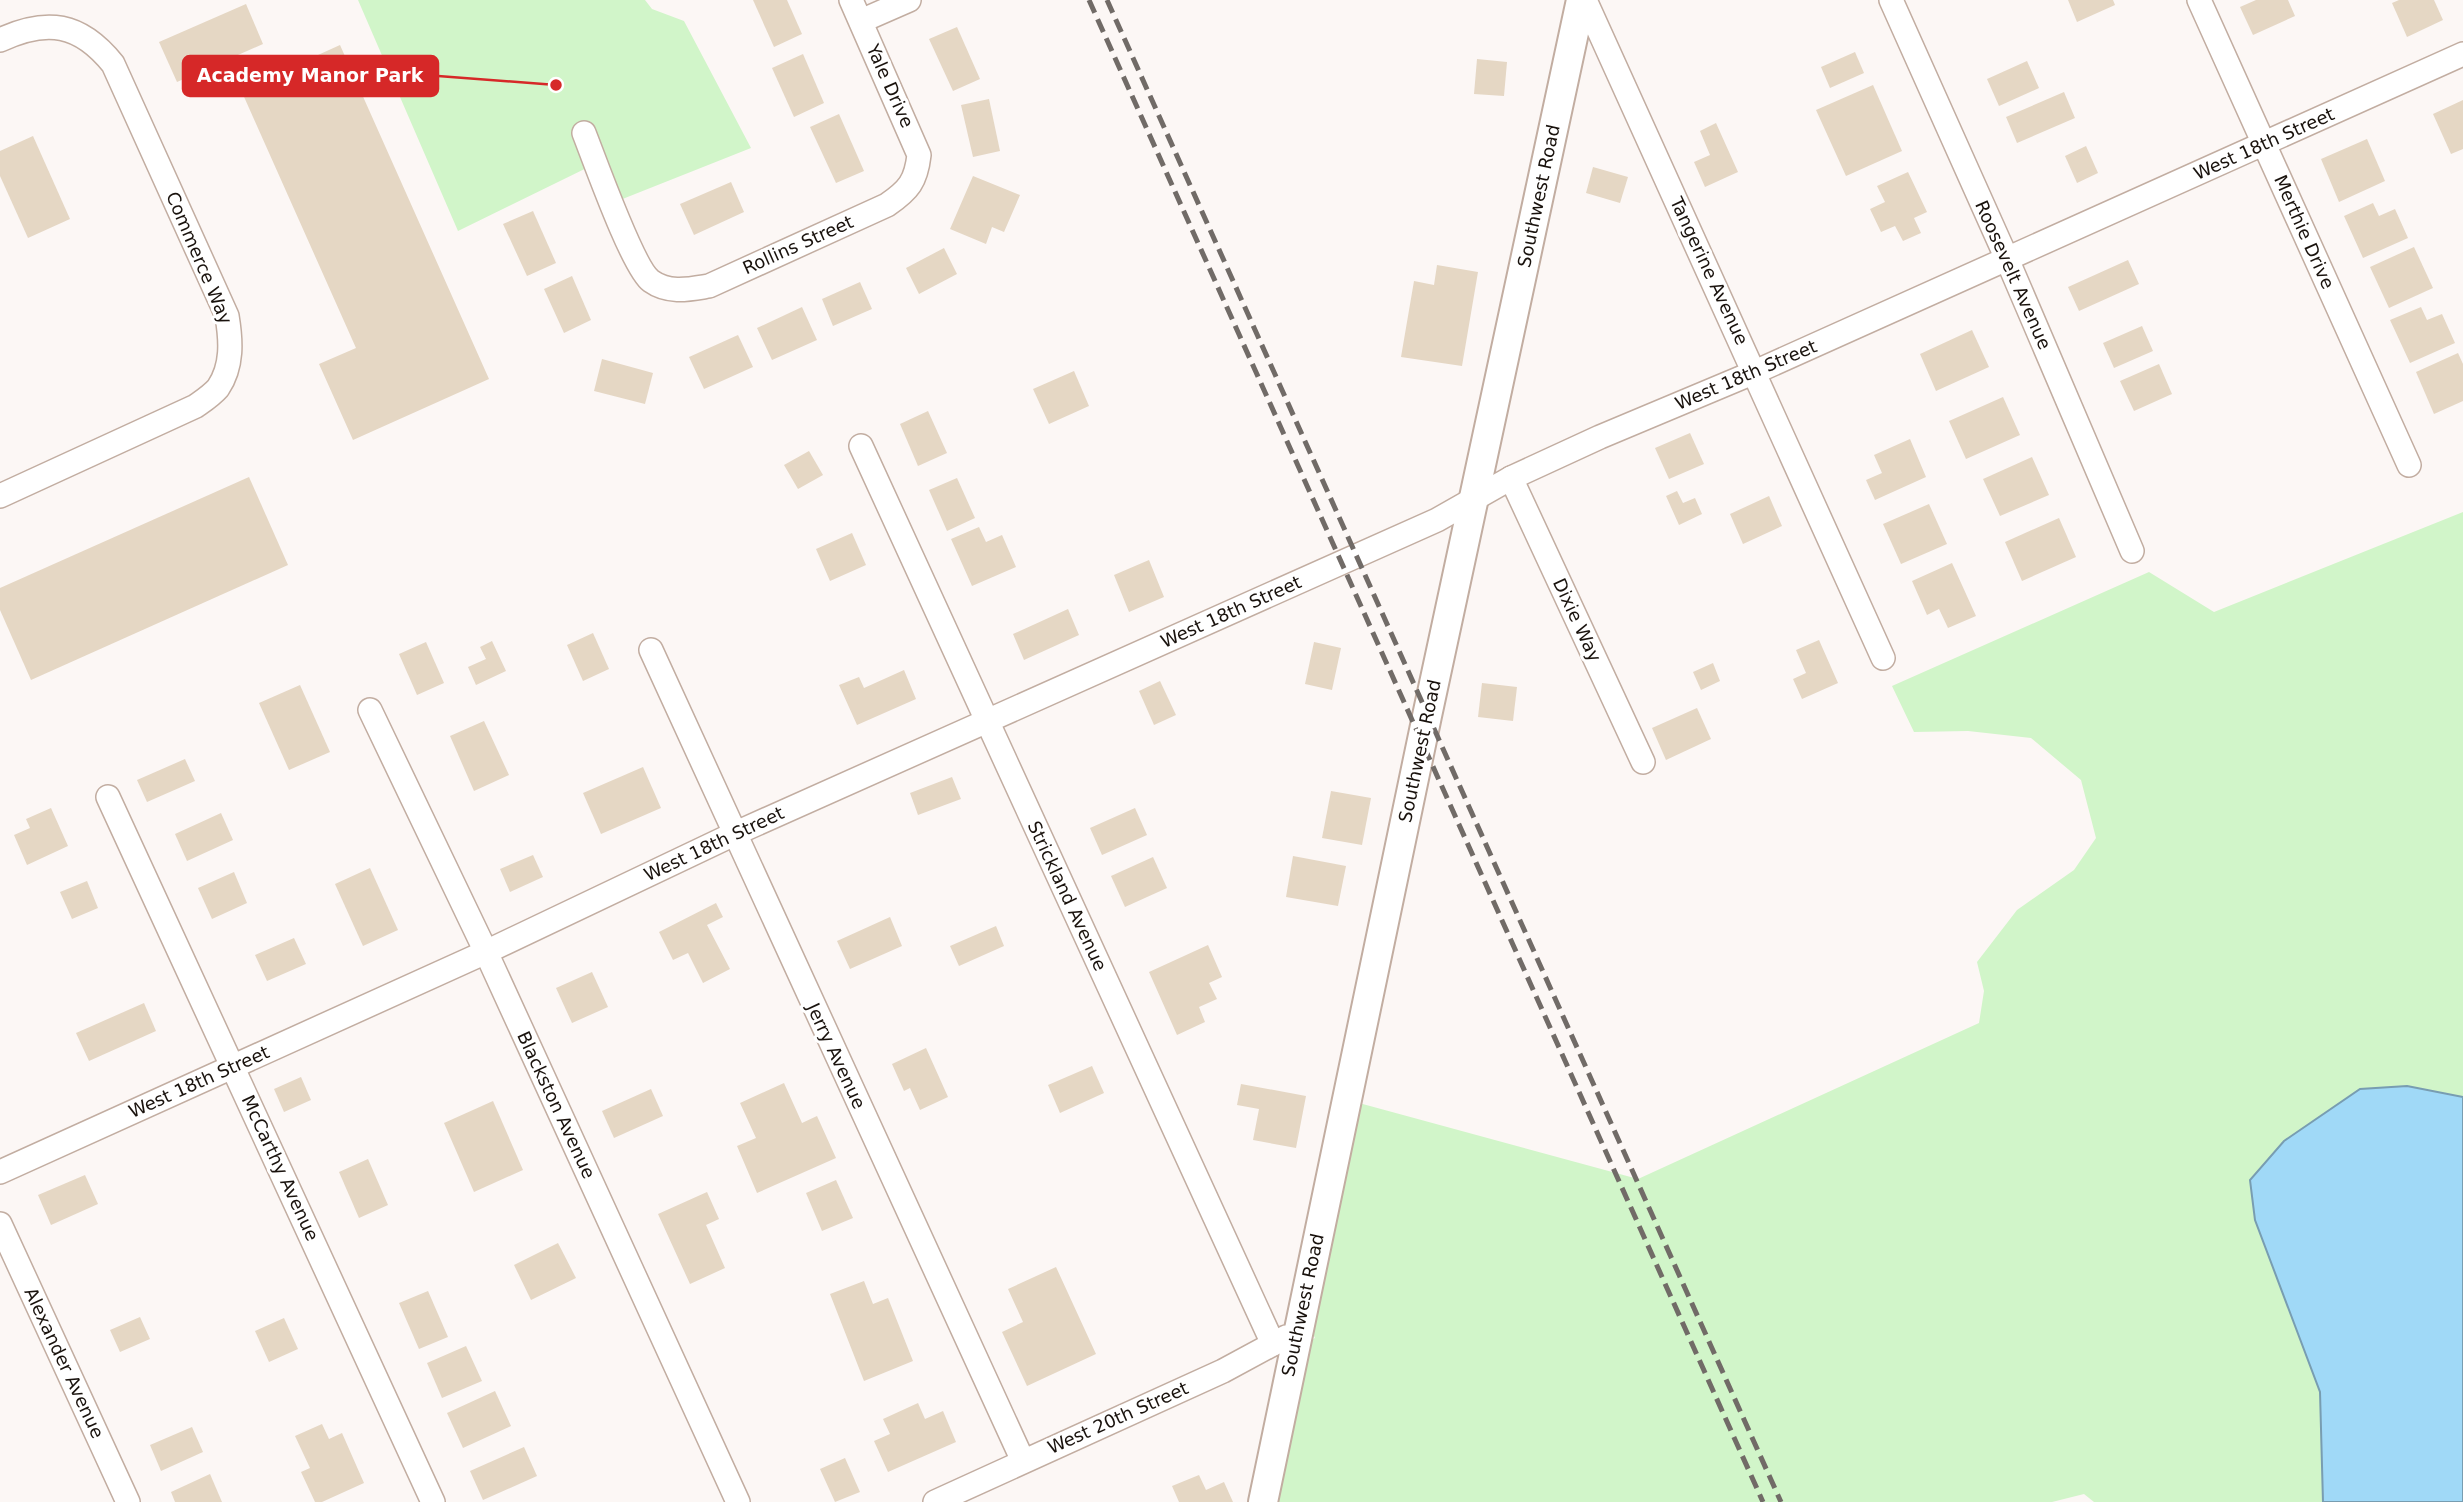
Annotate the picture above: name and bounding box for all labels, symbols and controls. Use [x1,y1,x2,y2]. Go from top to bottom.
street label: Yale Drive [862,40,918,131]
callout: Academy Manor Park [183,56,438,96]
text: Academy Manor Park [197,64,424,86]
street label: West 18th Street [2190,103,2337,184]
street label: Southwest Road [1513,123,1564,269]
street label: Merthie Drive [2270,172,2339,292]
street label: Commerce Way [162,188,237,327]
street label: Tangerine Avenue [1666,193,1753,348]
street label: Roosevelt Avenue [1971,197,2056,352]
street label: Rollins Street [739,211,856,278]
street label: West 18th Street [1672,335,1820,414]
street label: West 18th Street [1157,571,1304,652]
street label: Dixie Way [1549,575,1606,665]
street label: Southwest Road [1394,678,1445,824]
street label: West 18th Street [641,802,787,885]
street label: Strickland Avenue [1024,818,1111,974]
street label: Jerry Avenue [802,999,870,1112]
street label: Blackston Avenue [513,1028,600,1182]
street label: West 18th Street [125,1041,272,1122]
street label: McCarthy Avenue [238,1092,323,1244]
street label: Southwest Road [1277,1232,1328,1378]
street label: Alexander Avenue [20,1284,109,1441]
street label: West 20th Street [1044,1377,1191,1458]

